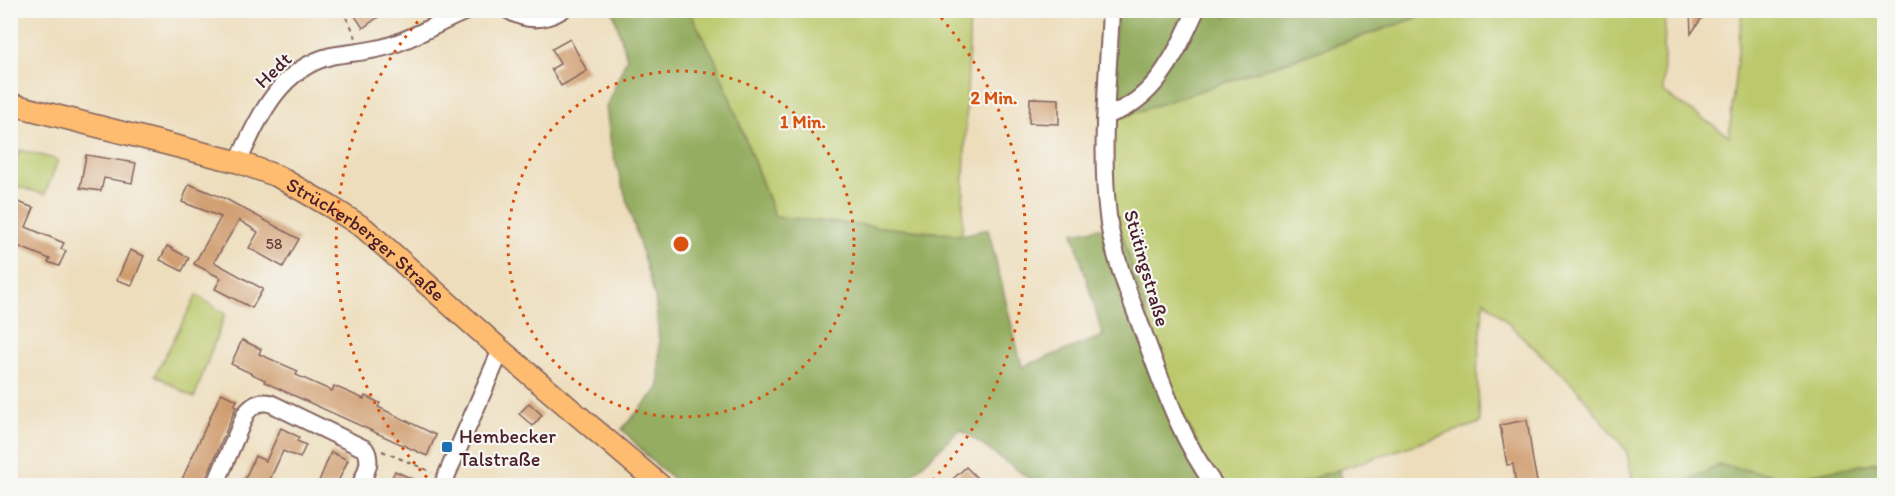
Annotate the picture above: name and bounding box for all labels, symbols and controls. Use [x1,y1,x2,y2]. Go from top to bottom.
street label: Hedt [250,46,297,93]
text: 2 Min. [971,87,1017,109]
text: 1 Min. [780,111,826,133]
street label: Strückerberger Straße [282,172,450,306]
street label: Stütingstraße [1119,207,1175,329]
house number: 58 [265,234,283,253]
centre of rings [671,234,691,254]
place label: Hembecker Talstraße [459,424,556,471]
marker: Hembecker Talstraße [440,440,454,454]

